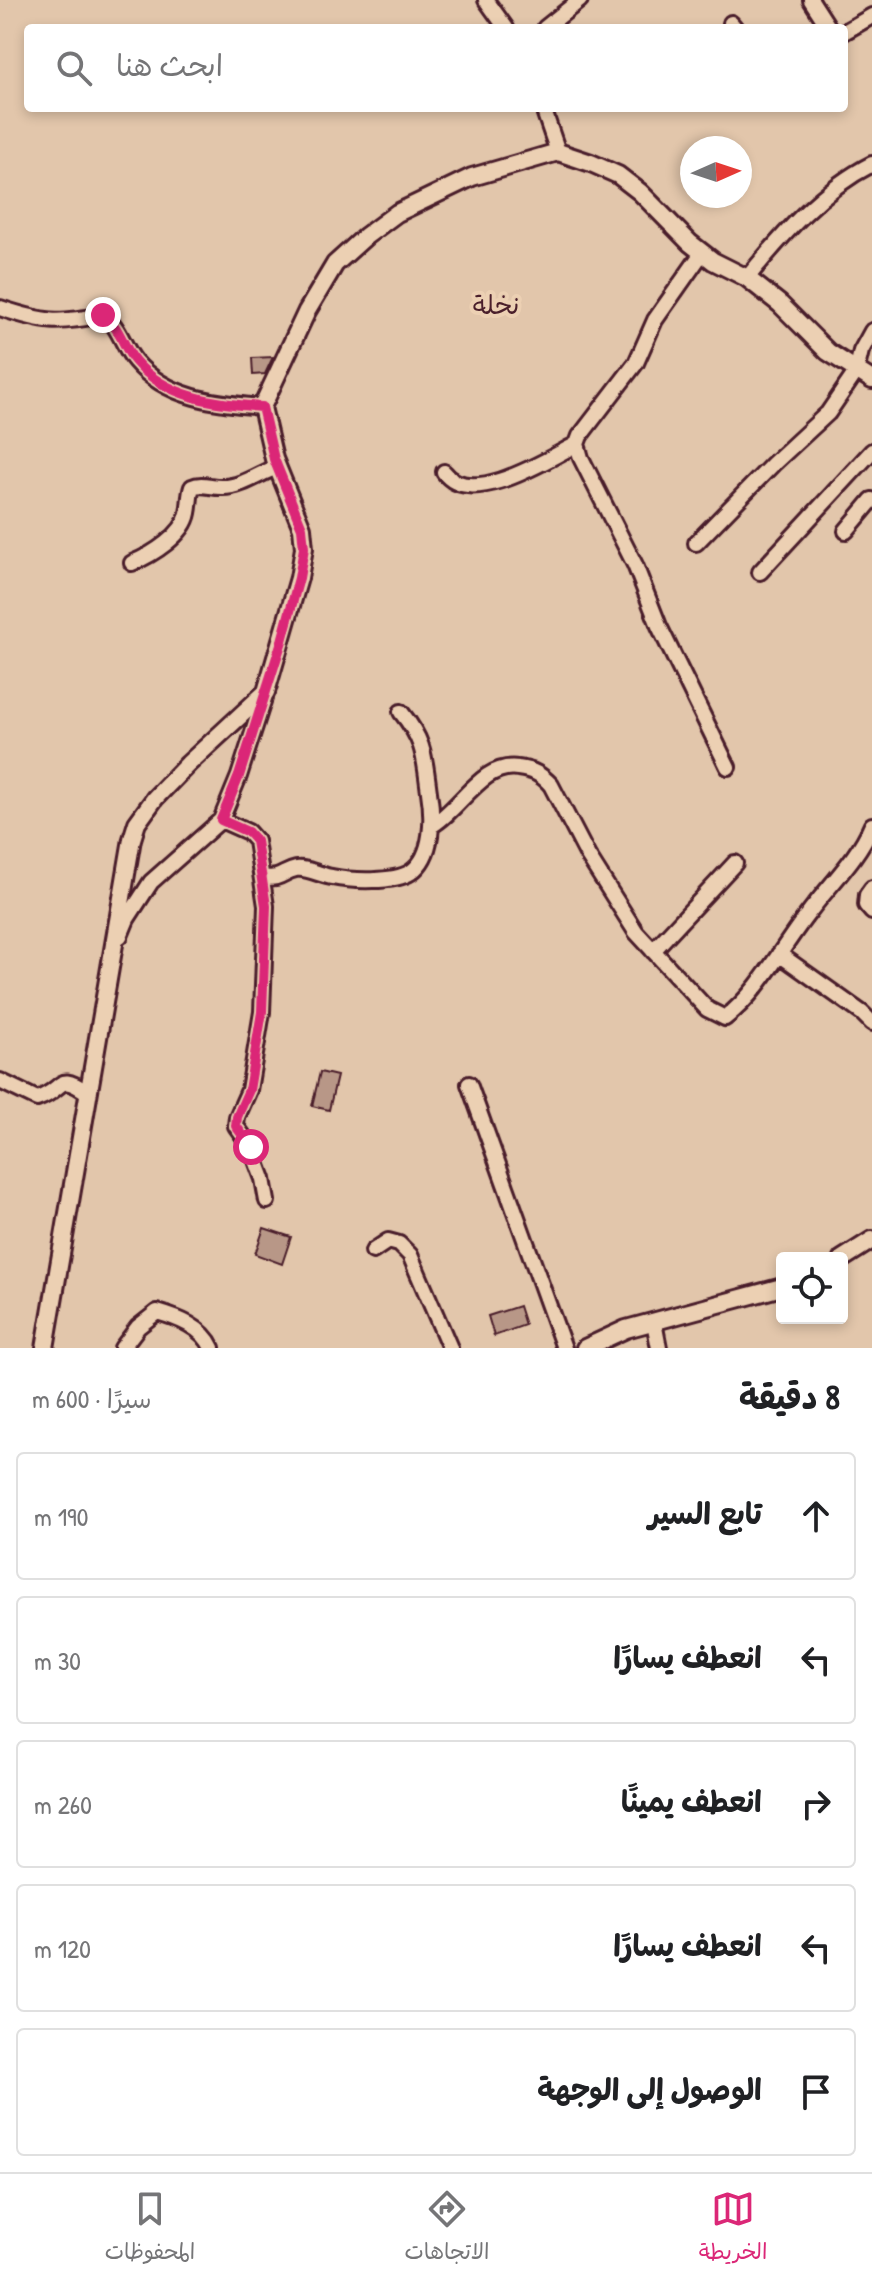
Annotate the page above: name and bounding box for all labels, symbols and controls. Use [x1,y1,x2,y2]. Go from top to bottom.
search box [24,24,848,112]
text: ابحث هنا [116,45,223,85]
icon: search [52,46,96,90]
north arrow [680,136,752,208]
district label: نخلة [473,287,519,322]
route end [85,297,121,333]
route start [233,1129,269,1165]
map controls [776,1252,848,1324]
button: locate [776,1252,848,1324]
text: 8 دقيقة [739,1374,840,1420]
text: سيرًا · 600 m [32,1381,152,1416]
text: تابع السير [648,1493,762,1533]
icon: ahead [794,1494,838,1538]
text: 190 m [34,1499,88,1534]
text: انعطف يسارًا [613,1637,762,1677]
icon: left [794,1638,838,1682]
text: 30 m [34,1643,81,1678]
text: انعطف يمينًا [621,1781,762,1821]
icon: right [794,1782,838,1826]
text: 260 m [34,1787,92,1822]
text: انعطف يسارًا [613,1925,762,1965]
icon: left [794,1926,838,1970]
text: 120 m [34,1931,91,1966]
text: الوصول إلى الوجهة [537,2069,762,2109]
icon: arrive [794,2070,838,2114]
tab: المحفوظات [105,2187,195,2271]
tab: الاتجاهات [405,2187,489,2271]
tab: الخريطة [699,2187,767,2271]

